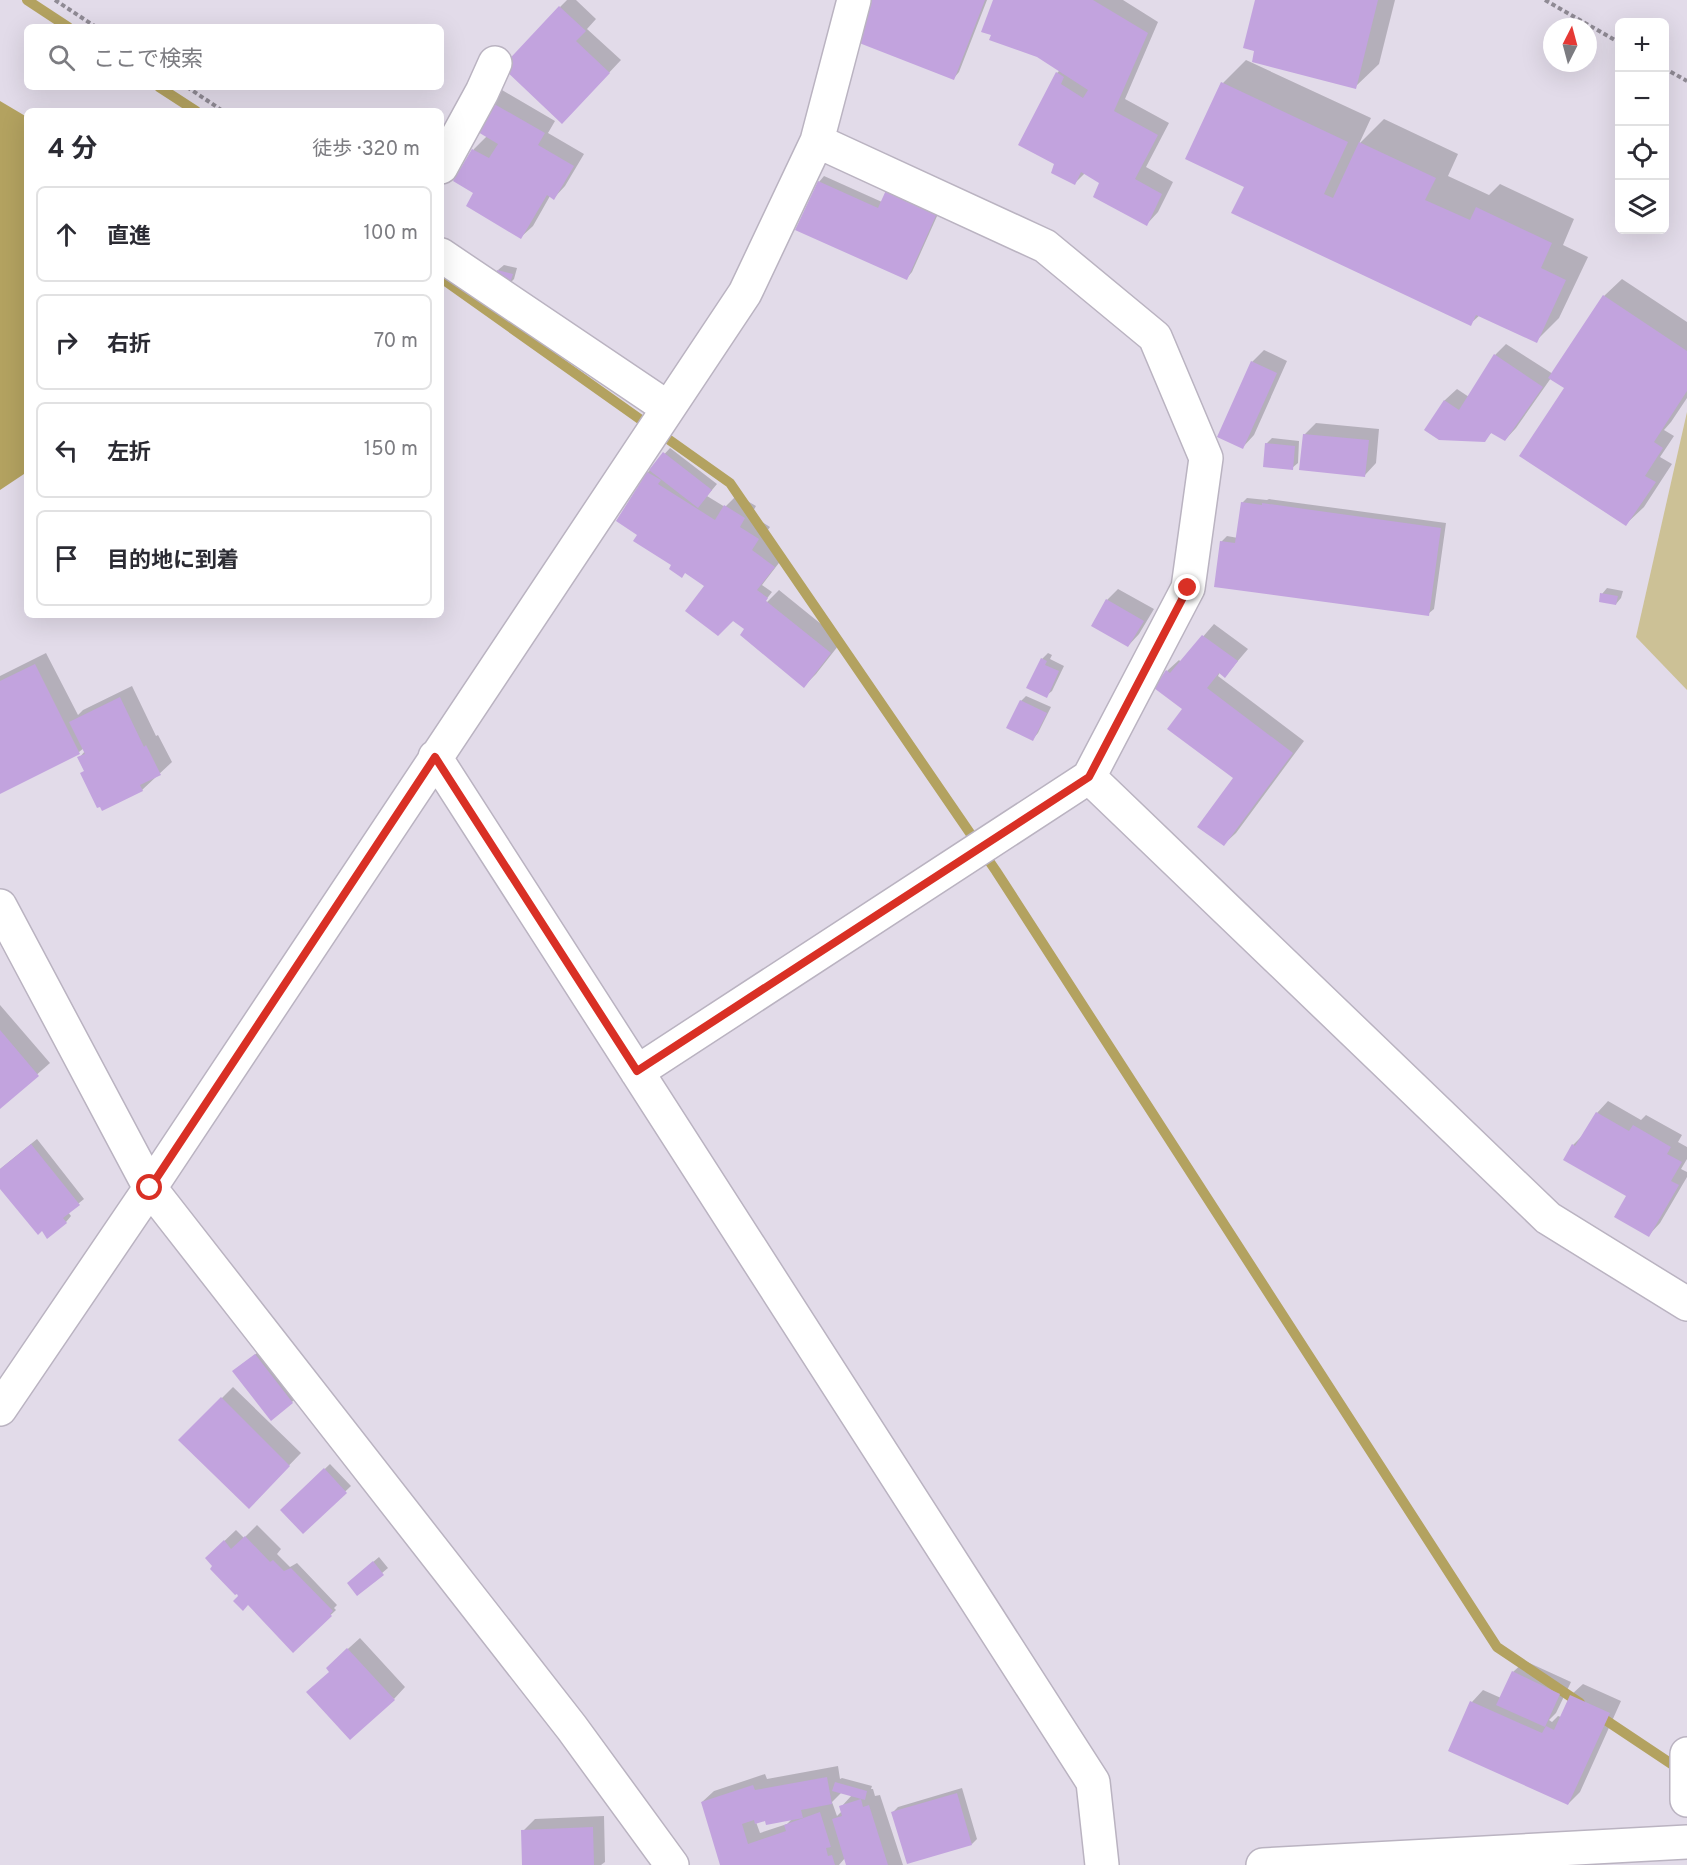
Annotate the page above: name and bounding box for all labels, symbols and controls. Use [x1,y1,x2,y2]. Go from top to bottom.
north arrow [1543,18,1597,72]
map controls [1615,18,1669,234]
button: + [1615,18,1669,72]
search box [24,24,444,90]
icon: search [45,41,78,74]
text: ここで検索 [93,47,203,74]
button: − [1615,72,1669,126]
button: locate [1615,126,1669,180]
text: 4 分 [48,134,97,167]
text: 徒歩 · 320 m [312,137,420,163]
button: layers [1615,180,1669,234]
icon: ahead [50,218,83,251]
text: 100 m [363,221,418,247]
text: 直進 [107,224,151,251]
icon: right [50,326,83,359]
text: 70 m [374,329,418,355]
text: 右折 [107,332,151,359]
icon: left [50,434,83,467]
text: 150 m [364,437,418,463]
text: 左折 [107,440,151,467]
icon: arrive [50,542,83,575]
text: 目的地に到着 [107,548,239,575]
route end [1174,574,1200,600]
route start [136,1174,162,1200]

